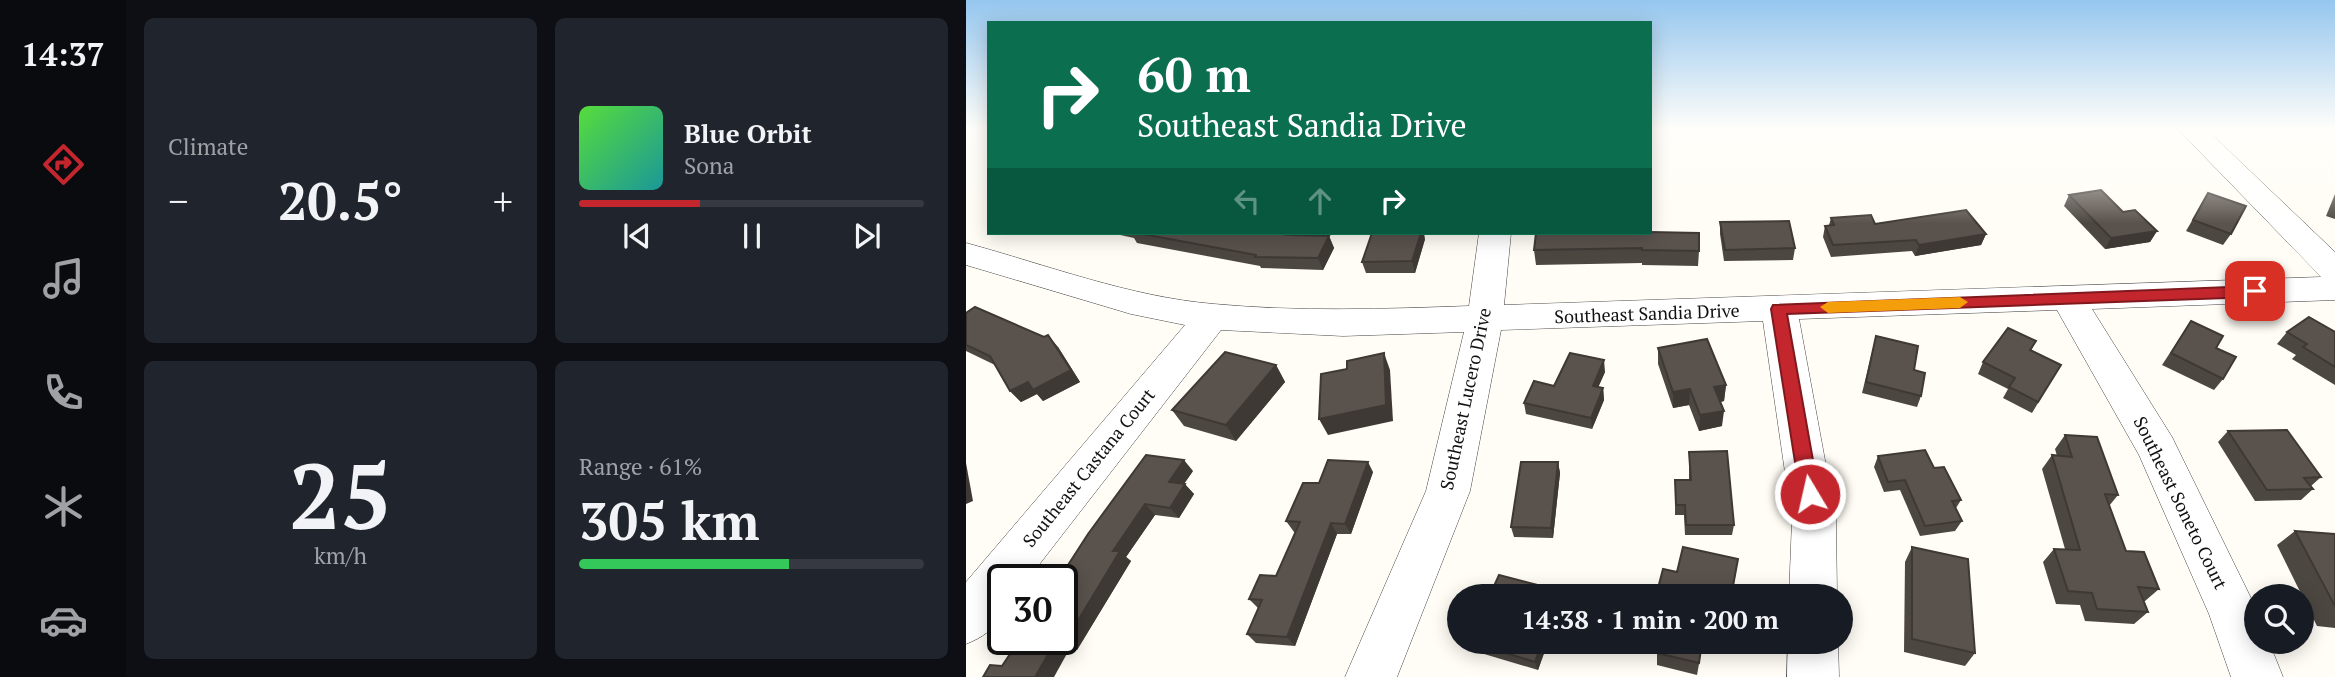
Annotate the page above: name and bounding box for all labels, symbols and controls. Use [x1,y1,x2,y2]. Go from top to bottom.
text: 14:37 [21,33,105,75]
text: 60 m [1137,41,1251,106]
icon: right [1022,49,1113,140]
text: Southeast Sandia Drive [1137,104,1467,146]
text: Blue Orbit [684,116,812,150]
text: Climate [168,131,248,162]
icon: directions [39,140,88,189]
text: Sona [684,150,734,181]
text: 20.5° [278,166,403,235]
text: − [168,176,188,226]
text: + [493,176,513,226]
icon: left [1228,182,1266,220]
icon: ahead [1301,182,1339,220]
icon: right [1374,182,1412,220]
icon: previous [618,217,656,255]
icon: pause [733,217,771,255]
icon: next [848,217,886,255]
icon: music [39,254,88,303]
pin [2225,261,2285,321]
icon: arrive [2236,272,2274,310]
street label: Southeast Sandia Drive [1554,298,1740,328]
street label: Southeast Lucero Drive [1434,305,1496,492]
icon: phone [39,368,88,417]
street label: Southeast Castana Court [1017,383,1160,552]
street label: Southeast Soneto Court [2129,412,2233,593]
text: 25 [289,434,392,555]
text: Range · 61% [579,451,702,482]
position arrow [1773,457,1847,531]
icon: climate [39,482,88,531]
text: 305 km [579,486,760,555]
text: km/h [314,540,367,571]
speed limit sign: 30 [987,564,1078,655]
map controls [2244,584,2314,654]
button: search [2244,584,2314,654]
icon: car [39,596,88,645]
text: 14:38 · 1 min · 200 m [1521,602,1779,636]

